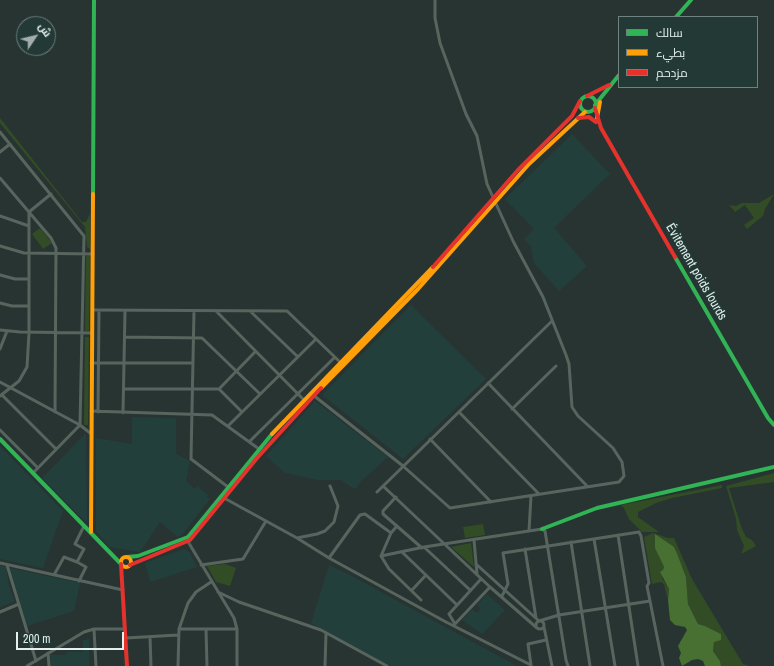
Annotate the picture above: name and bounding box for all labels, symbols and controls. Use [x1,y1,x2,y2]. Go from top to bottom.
north arrow [16,16,56,56]
legend [618,16,758,88]
text: ش [35,20,55,39]
text: سالك [656,25,683,41]
text: بطيء [656,45,685,61]
text: مزدحم [656,65,688,81]
street label: Évitement poids lourds [662,221,730,323]
scale bar [18,624,126,650]
text: 200 m [23,631,50,647]

